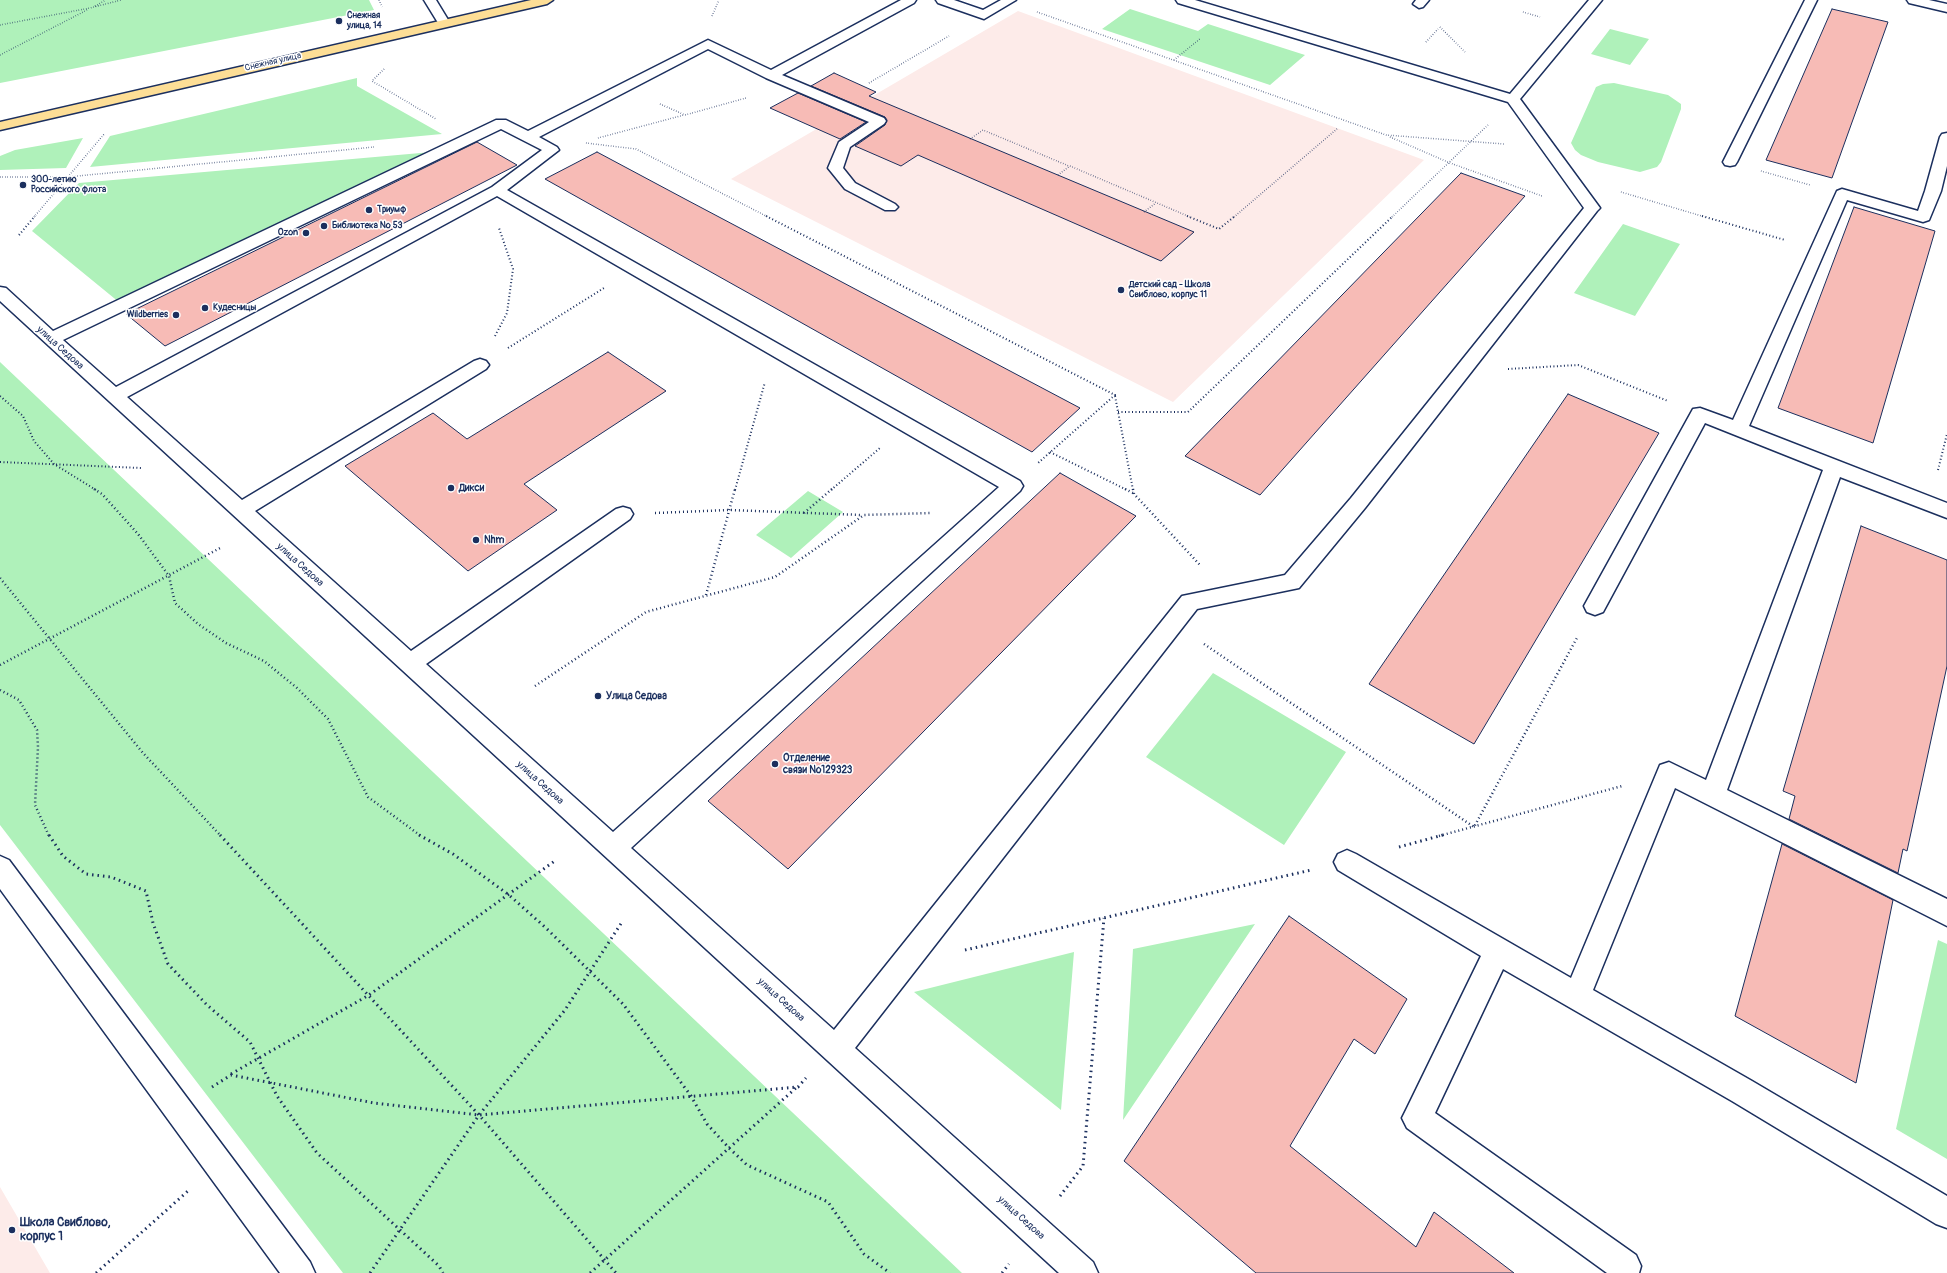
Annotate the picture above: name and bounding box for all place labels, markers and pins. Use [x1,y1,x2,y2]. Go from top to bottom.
place label: Снежная улица, 14 [347,11,382,32]
marker: Снежная улица, 14 [334,16,344,26]
place label: 300-летию Российского флота [31,175,106,196]
marker: 300-летию Российского флота [18,180,28,190]
marker: Триумф [364,205,374,215]
place label: Триумф [377,205,406,215]
marker: Библиотека № 53 [319,221,329,231]
place label: Библиотека № 53 [332,221,403,231]
place label: Ozon [278,228,298,238]
marker: Ozon [301,228,311,238]
place label: Детский сад - Школа Свиблово, корпус 11 [1129,280,1210,301]
marker: Детский сад - Школа Свиблово, корпус 11 [1116,285,1126,295]
marker: Кудесницы [200,303,210,313]
place label: Кудесницы [213,303,256,313]
place label: Wildberries [127,310,168,320]
marker: Wildberries [171,310,181,320]
place label: Дикси [459,482,484,494]
marker: Дикси [446,483,456,493]
place label: Nhm [484,534,504,546]
marker: Nhm [471,535,481,545]
place label: Улица Седова [606,690,667,702]
marker: Улица Седова [593,691,603,701]
place label: Отделение связи №129323 [783,752,852,776]
marker: Отделение связи №129323 [770,759,780,769]
place label: Школа Свиблово, корпус 1 [20,1216,111,1244]
marker: Школа Свиблово, корпус 1 [7,1225,17,1235]

